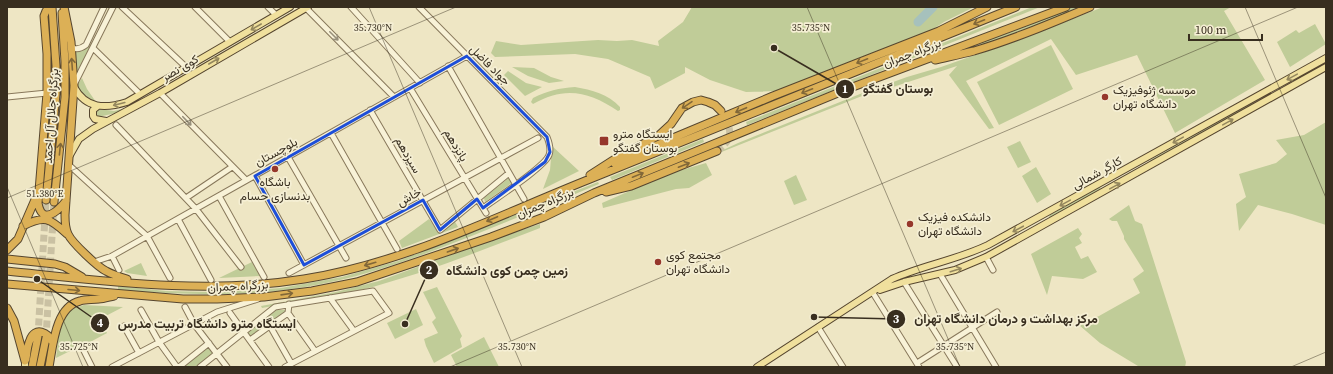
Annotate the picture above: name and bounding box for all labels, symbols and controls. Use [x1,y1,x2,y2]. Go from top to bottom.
scale bar [1189,16,1262,42]
one-way arrow [974,18,986,26]
text: 35.730°N [354,21,392,34]
text: 35.735°N [792,21,830,34]
text: 100 m [1195,22,1227,38]
one-way arrow [251,23,263,31]
one-way arrow [329,31,338,41]
street label: بزرگراه چمران [881,35,943,71]
street label: جواد فاضل [466,41,514,89]
street label: کوی نصر [158,51,201,86]
one-way arrow [208,56,220,64]
one-way arrow [69,58,76,71]
one-way arrow [856,58,868,66]
street label: بزرگراه جلال آل احمد [40,68,62,164]
one-way arrow [1286,73,1298,81]
callout: بوستان گفتگو [835,76,942,101]
text: بوستان گفتگو [863,80,933,97]
text: 1 [842,81,848,97]
place label: موسسه ژئوفیزیک دانشگاه تهران [1113,82,1196,112]
one-way arrow [801,87,813,95]
marker: موسسه ژئوفیزیک دانشگاه تهران [1100,92,1110,102]
one-way arrow [113,101,126,108]
one-way arrow [681,102,693,110]
one-way arrow [735,106,747,114]
one-way arrow [182,116,192,126]
one-way arrow [1222,117,1234,125]
street label: پانزدهم [440,126,472,165]
place label: ایستگاه مترو بوستان گفتگو [613,126,677,156]
street label: بلوچستان [252,134,300,170]
street label: سیزدهم [391,134,425,176]
marker: ایستگاه مترو بوستان گفتگو [598,135,610,147]
one-way arrow [1173,136,1185,144]
one-way arrow [56,143,64,156]
street label: کارگر شمالی [1069,153,1125,193]
one-way arrow [678,161,690,169]
marker: باشگاه بدنسازی حسام [270,164,280,174]
one-way arrow [632,171,644,179]
place label: باشگاه بدنسازی حسام [240,174,310,204]
one-way arrow [1109,181,1121,189]
street label: خاش [394,184,424,210]
street label: بزرگراه چمران [514,184,576,222]
text: 51.380°E [26,187,64,200]
one-way arrow [1059,200,1071,208]
place label: دانشکده فیزیک دانشگاه تهران [918,209,991,239]
one-way arrow [486,216,498,224]
marker: دانشکده فیزیک دانشگاه تهران [905,219,915,229]
one-way arrow [1012,226,1024,234]
one-way arrow [446,245,458,253]
place label: مجتمع کوی دانشگاه تهران [666,247,730,277]
marker: مجتمع کوی دانشگاه تهران [653,257,663,267]
callout: زمین چمن کوی دانشگاه [419,258,576,283]
one-way arrow [364,261,377,268]
text: 2 [426,262,433,278]
text: زمین چمن کوی دانشگاه [446,262,568,280]
one-way arrow [949,266,962,273]
street label: بزرگراه چمران [207,276,269,296]
one-way arrow [67,286,80,294]
one-way arrow [280,290,293,298]
callout: مرکز بهداشت و درمان دانشگاه تهران [886,306,1106,331]
text: مرکز بهداشت و درمان دانشگاه تهران [914,310,1098,327]
callout: ایستگاه مترو دانشگاه تربیت مدرس [90,311,304,336]
text: 3 [893,311,900,327]
text: 4 [97,315,104,331]
text: ایستگاه مترو دانشگاه تربیت مدرس [118,315,296,332]
text: 35.725°N [60,340,98,353]
text: 35.730°N [498,340,536,353]
text: 35.735°N [936,340,974,353]

